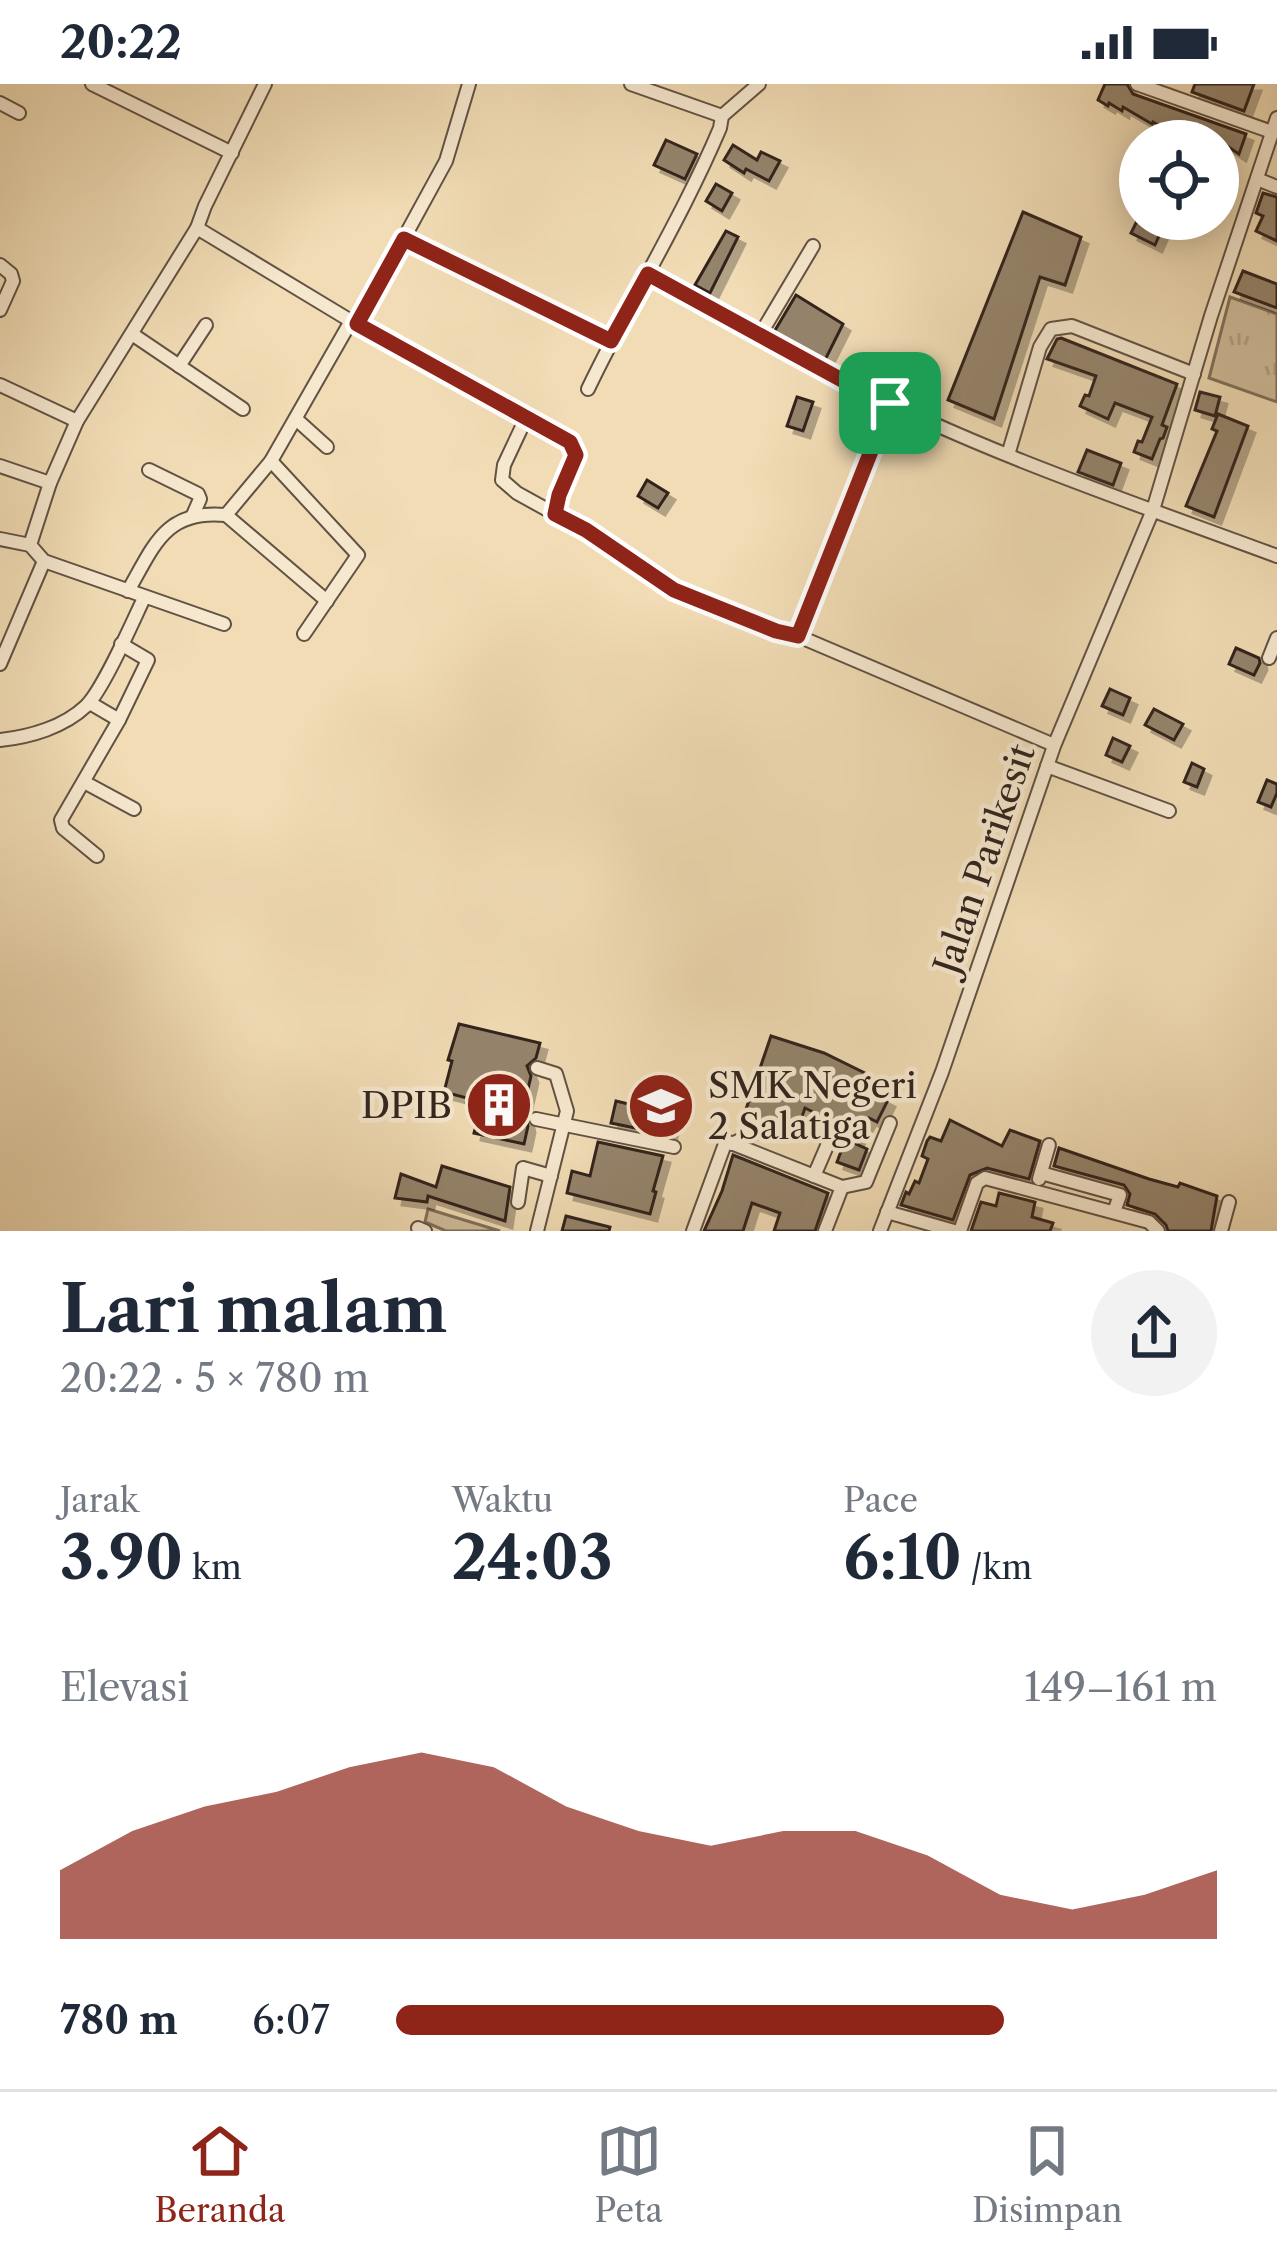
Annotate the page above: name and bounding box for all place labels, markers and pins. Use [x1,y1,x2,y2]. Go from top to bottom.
pin [839,352,941,454]
place label: SMK Negeri 2 Salatiga [708,1063,917,1148]
building icon: DPIB [464,1070,534,1140]
school or university icon: SMK Negeri 2 Salatiga [626,1071,696,1141]
place label: DPIB [361,1083,452,1127]

